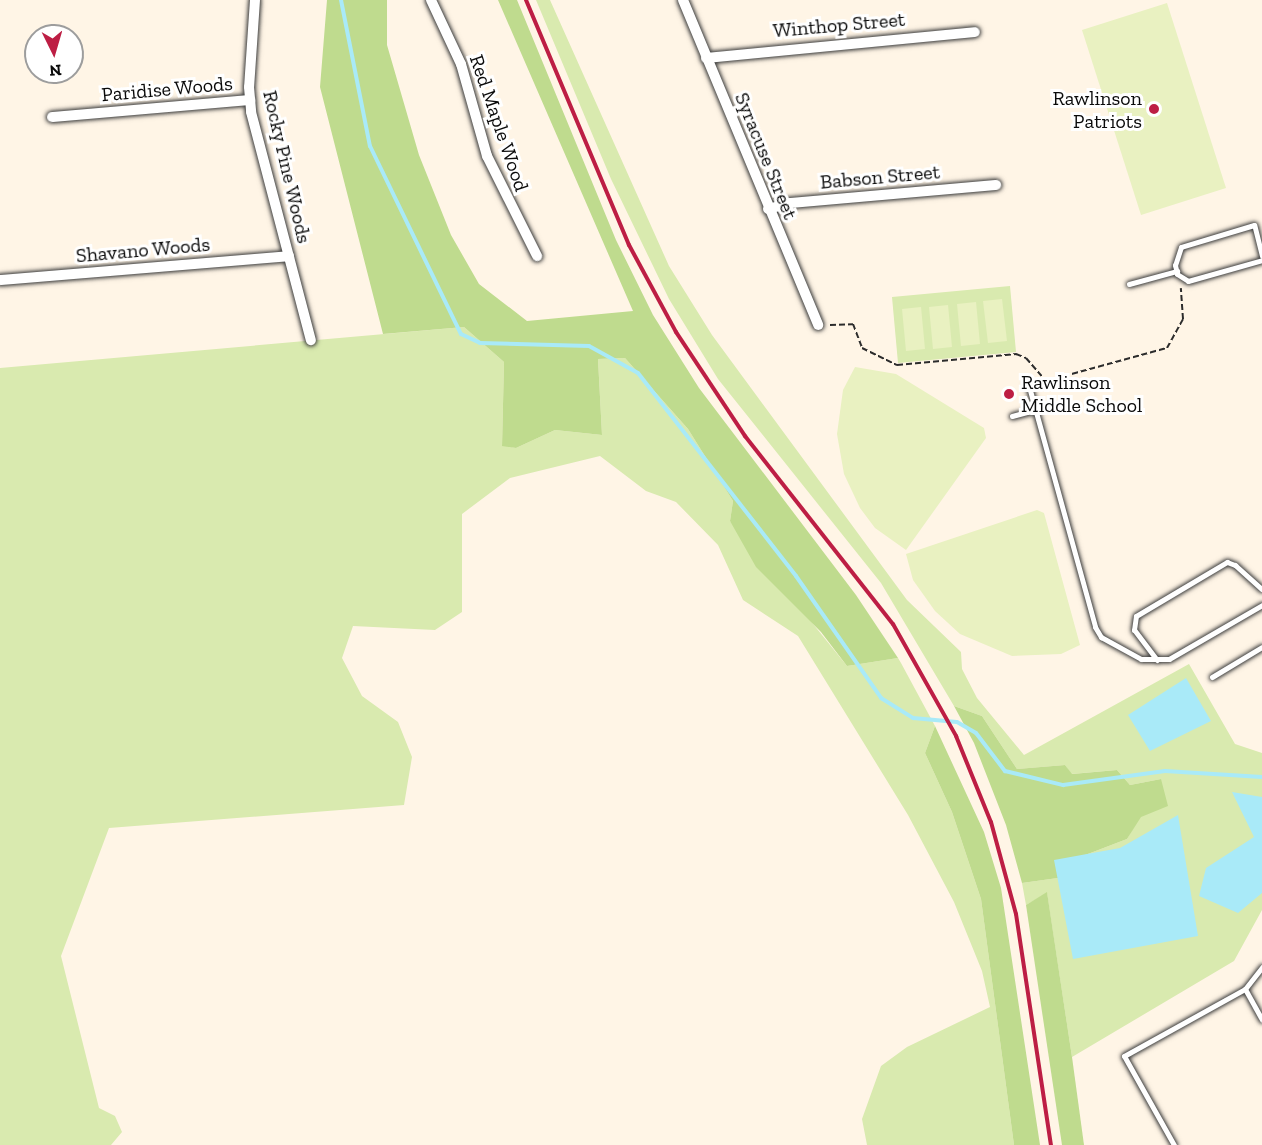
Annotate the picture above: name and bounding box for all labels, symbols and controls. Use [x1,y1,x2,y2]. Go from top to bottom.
street label: Winthop Street [772,7,906,43]
north arrow [24,24,84,84]
street label: Red Maple Wood [464,51,534,195]
text: N [49,60,62,80]
street label: Paridise Woods [100,71,234,107]
place label: Rawlinson Patriots [1052,86,1142,133]
street label: Rocky Pine Woods [258,88,316,246]
street label: Syracuse Street [730,89,802,223]
marker: Rawlinson Patriots [1147,102,1161,116]
street label: Babson Street [819,160,941,194]
street label: Shavano Woods [75,232,211,268]
place label: Rawlinson Middle School [1021,371,1142,418]
marker: Rawlinson Middle School [1002,387,1016,401]

